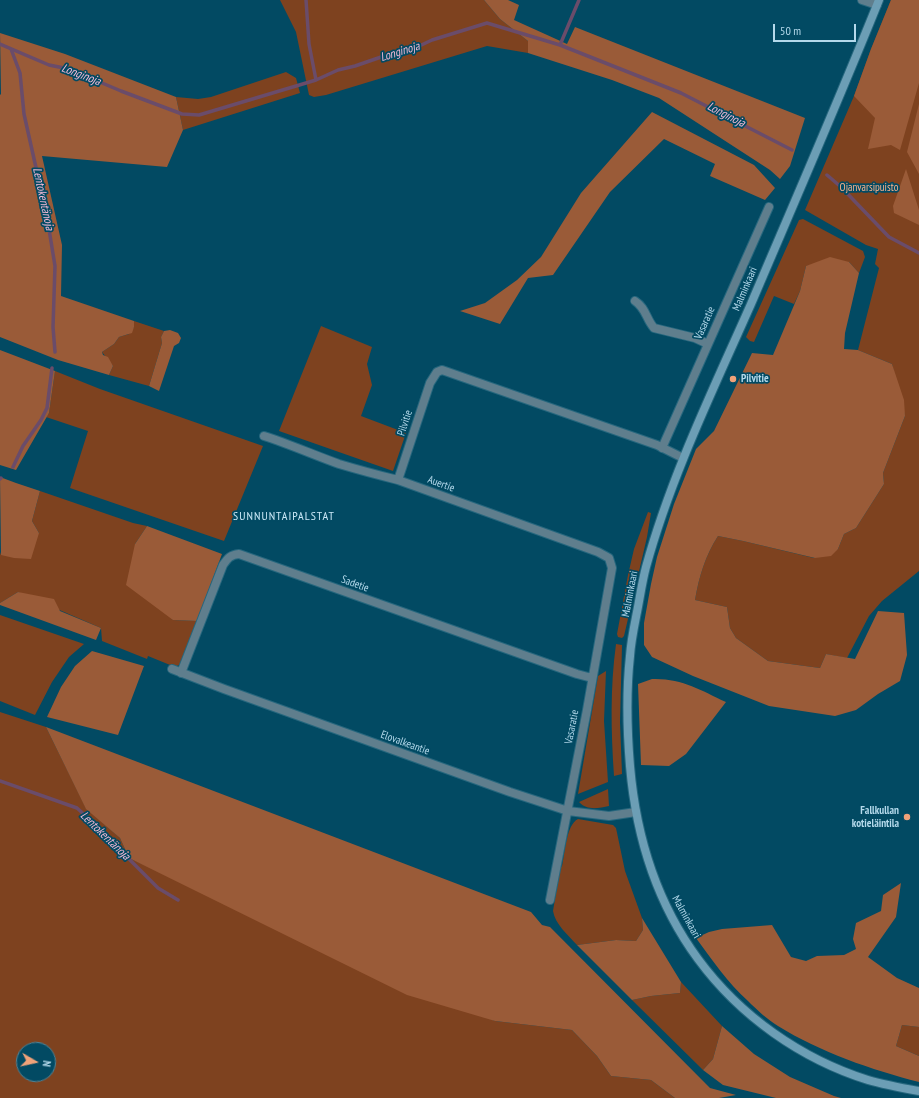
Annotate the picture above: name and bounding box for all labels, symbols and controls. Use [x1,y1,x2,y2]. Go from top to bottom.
scale bar [775,16,858,42]
text: 50 m [780,23,801,38]
water label: Longinoja [379,39,421,65]
water label: Longinoja [60,61,102,89]
water label: Longinoja [705,99,747,131]
water label: Lentokentänoja [29,166,57,232]
park label: Ojanvarsipuisto [840,181,898,195]
street label: Malminkaari [730,265,760,313]
street label: Vasaratie [692,305,718,341]
place label: Pilvitie [741,372,769,386]
marker: Pilvitie [728,374,738,384]
street label: Pilvitie [395,408,415,438]
street label: Auertie [426,473,456,495]
district label: SUNNUNTAIPALSTAT [233,510,335,524]
street label: Malminkaari [619,570,641,618]
street label: Sadetie [339,573,371,595]
street label: Vasaratie [562,709,582,745]
street label: Elovalkeantie [379,728,431,758]
place label: Fallkullan kotieläintila [852,804,899,830]
water label: Lentokentänoja [77,809,133,863]
marker: Fallkullan kotieläintila [902,812,912,822]
street label: Malminkaari [669,893,703,941]
north arrow [16,1042,56,1082]
text: N [39,1060,54,1068]

